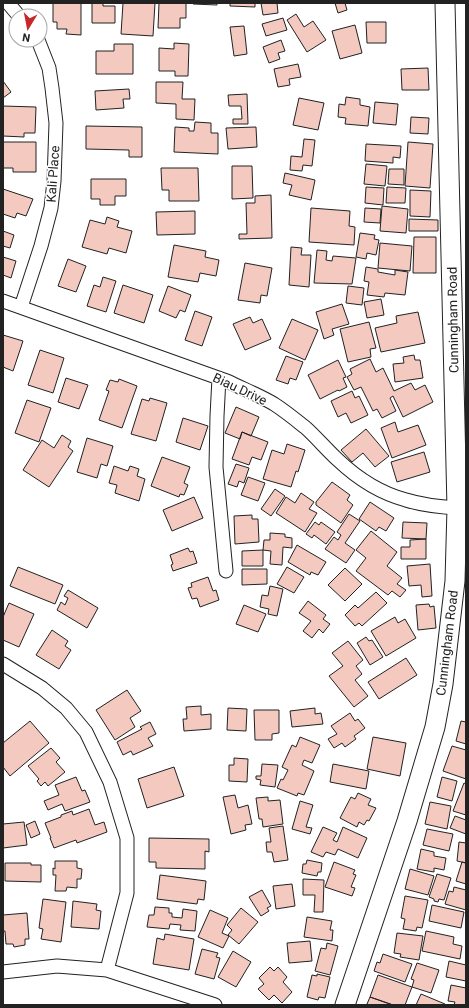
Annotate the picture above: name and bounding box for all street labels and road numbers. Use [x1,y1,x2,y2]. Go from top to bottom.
street label: Kali Place [44,145,62,203]
street label: Cunningham Road [445,267,461,373]
street label: Biau Drive [211,370,270,408]
street label: Cunningham Road [433,589,461,697]

